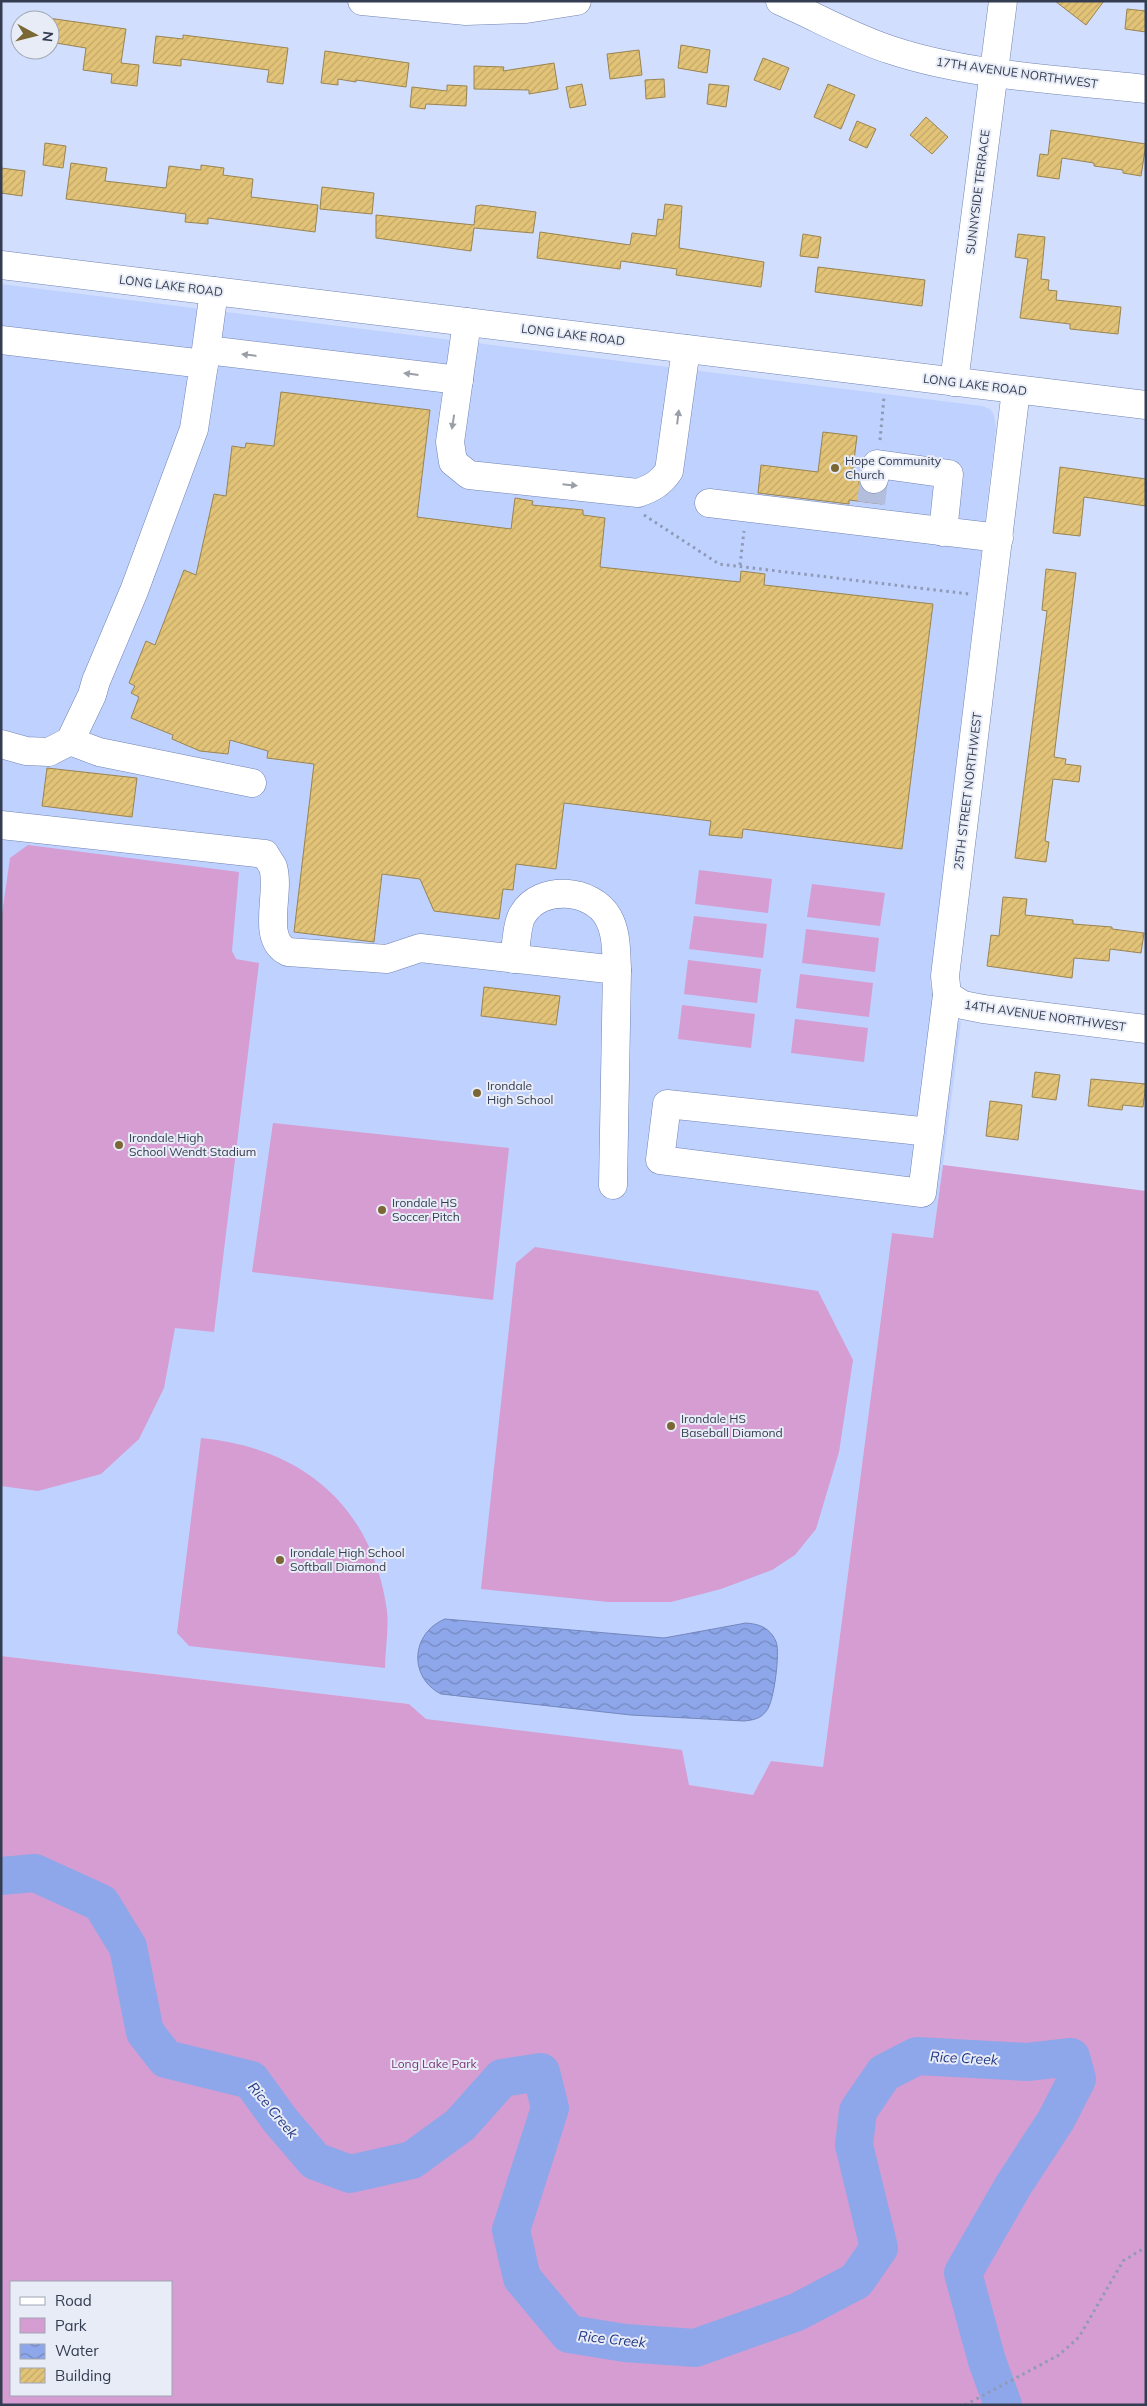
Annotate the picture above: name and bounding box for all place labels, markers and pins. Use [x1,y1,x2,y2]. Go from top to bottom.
place label: Hope Community Church [845,453,942,482]
marker: Hope Community Church [829,462,841,474]
place label: Irondale High School [487,1078,553,1107]
marker: Irondale High School [471,1087,483,1099]
place label: Irondale High School Wendt Stadium [129,1130,256,1159]
marker: Irondale High School Wendt Stadium [113,1139,125,1151]
place label: Irondale HS Soccer Pitch [392,1195,460,1224]
marker: Irondale HS Soccer Pitch [376,1204,388,1216]
place label: Irondale HS Baseball Diamond [681,1411,783,1440]
marker: Irondale HS Baseball Diamond [665,1420,677,1432]
place label: Irondale High School Softball Diamond [290,1545,405,1574]
marker: Irondale High School Softball Diamond [274,1554,286,1566]

